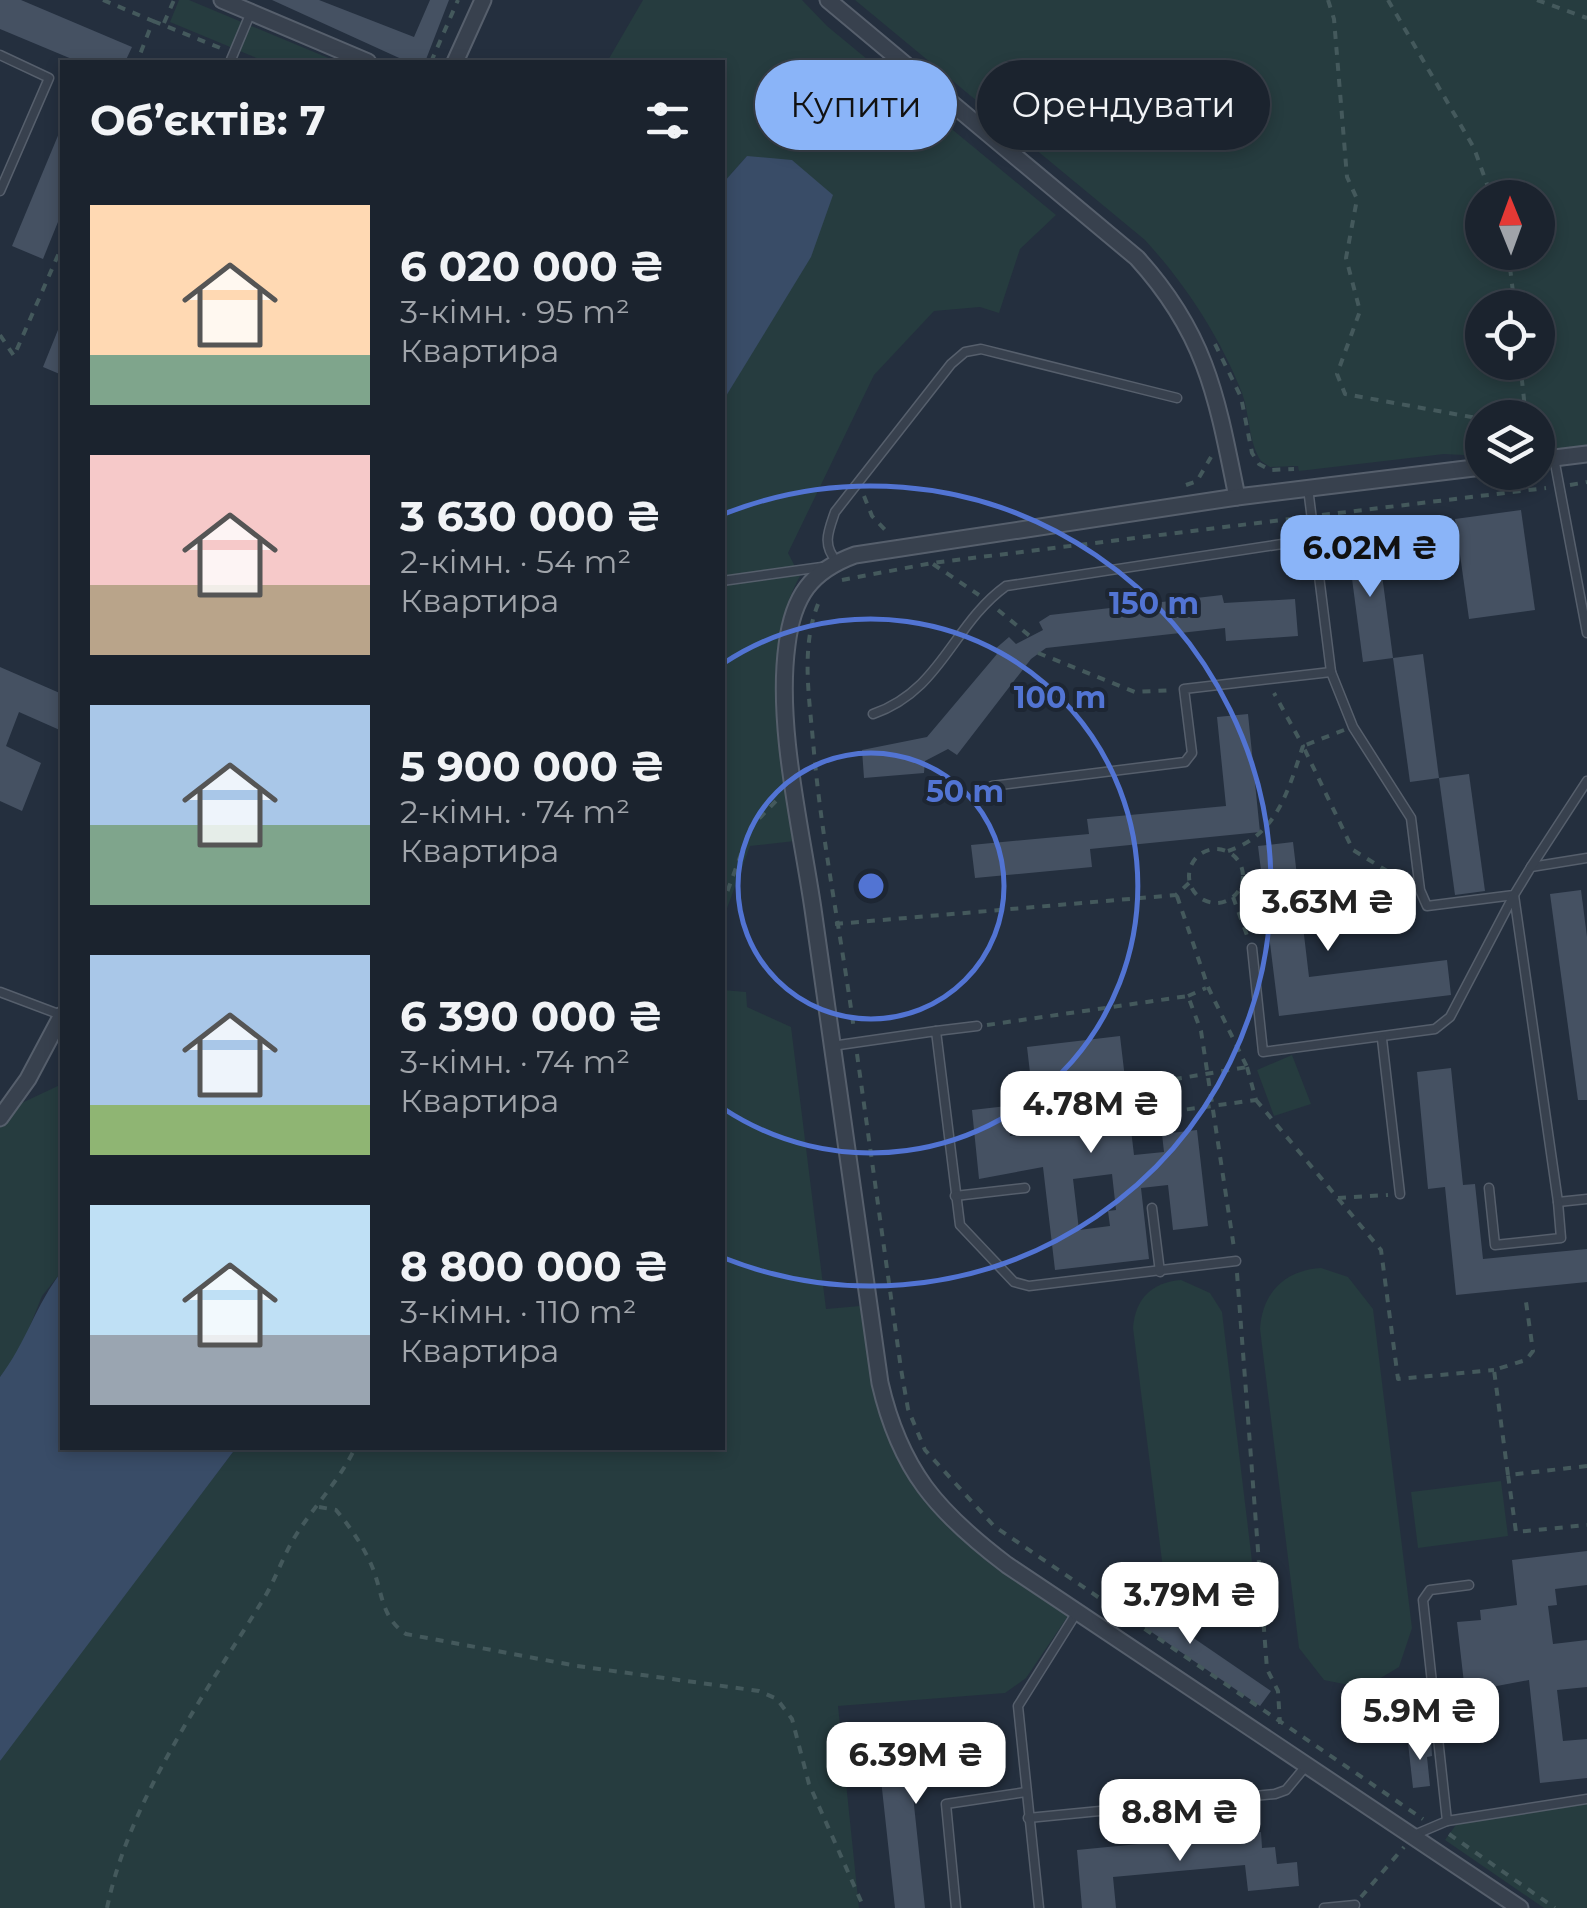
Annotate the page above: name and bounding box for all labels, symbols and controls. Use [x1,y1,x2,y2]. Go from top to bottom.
chip: Купити [755,60,957,150]
chip: Орендувати [977,60,1270,150]
icon: filters [640,93,695,148]
text: Об’єктів: 7 [90,94,326,146]
north arrow [1465,180,1555,270]
map controls [1465,180,1555,490]
text: 6 020 000 ₴ [400,240,664,292]
icon: home [170,245,290,365]
button: locate [1465,290,1555,380]
text: 3-кімн. · 95 m² [400,292,630,331]
text: Квартира [400,331,559,370]
button: layers [1465,400,1555,490]
text: 3 630 000 ₴ [400,490,661,542]
icon: home [170,495,290,615]
pin: 6.02M ₴ [1278,515,1462,600]
text: 6.02M ₴ [1302,528,1438,567]
text: 2-кімн. · 54 m² [400,542,631,581]
text: Квартира [400,581,559,620]
text: 150 m [1109,585,1199,622]
text: 100 m [1014,679,1106,716]
text: 5 900 000 ₴ [400,740,665,792]
icon: home [170,745,290,865]
text: 50 m [926,773,1004,810]
text: 2-кімн. · 74 m² [400,792,630,831]
text: Квартира [400,831,559,870]
centre of rings [853,868,889,904]
pin: 3.63M ₴ [1236,869,1420,954]
text: 3.63M ₴ [1262,882,1394,921]
text: 6 390 000 ₴ [400,990,663,1042]
icon: home [170,995,290,1115]
text: 3-кімн. · 74 m² [400,1042,630,1081]
pin: 4.78M ₴ [999,1071,1183,1156]
text: Квартира [400,1081,559,1120]
text: 4.78M ₴ [1022,1084,1160,1123]
text: 8 800 000 ₴ [400,1240,668,1292]
icon: home [170,1245,290,1365]
text: 3-кімн. · 110 m² [400,1292,636,1331]
text: Квартира [400,1331,559,1370]
pin: 3.79M ₴ [1098,1562,1282,1647]
text: 3.79M ₴ [1123,1575,1257,1614]
pin: 5.9M ₴ [1339,1678,1501,1763]
text: 5.9M ₴ [1363,1691,1477,1730]
pin: 6.39M ₴ [824,1722,1008,1807]
text: 6.39M ₴ [849,1735,983,1774]
pin: 8.8M ₴ [1099,1779,1261,1864]
text: 8.8M ₴ [1121,1792,1239,1831]

